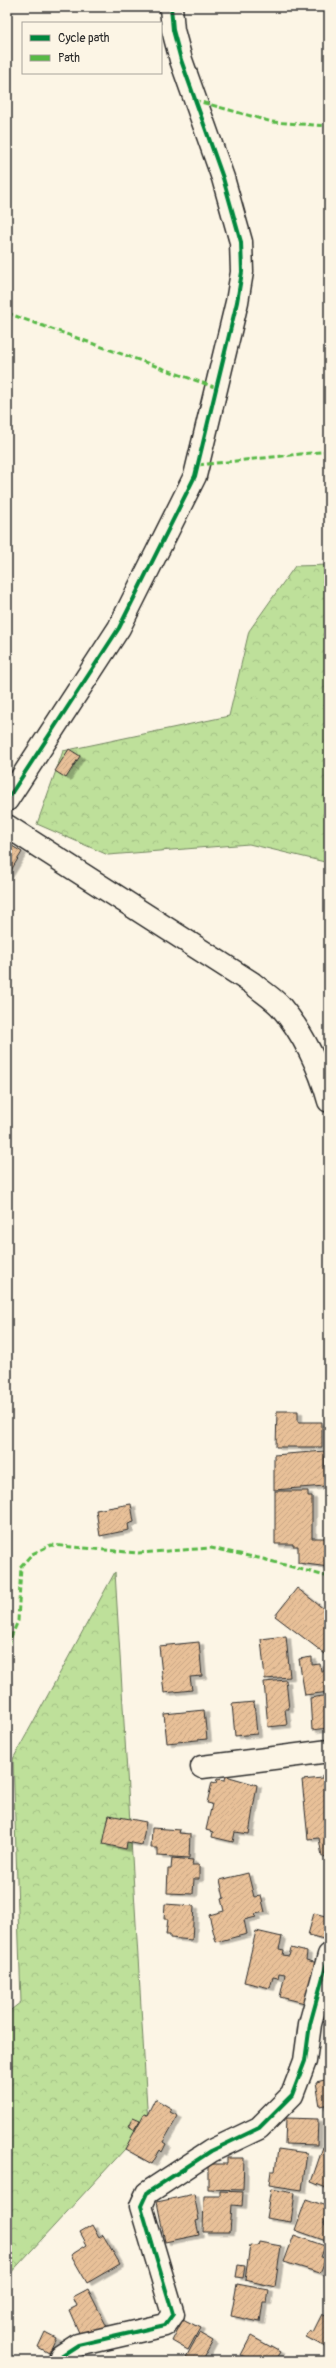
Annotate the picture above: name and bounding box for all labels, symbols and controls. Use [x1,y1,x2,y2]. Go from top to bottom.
legend [22,22,162,74]
text: Cycle path [58,31,110,46]
text: Path [58,51,80,66]

